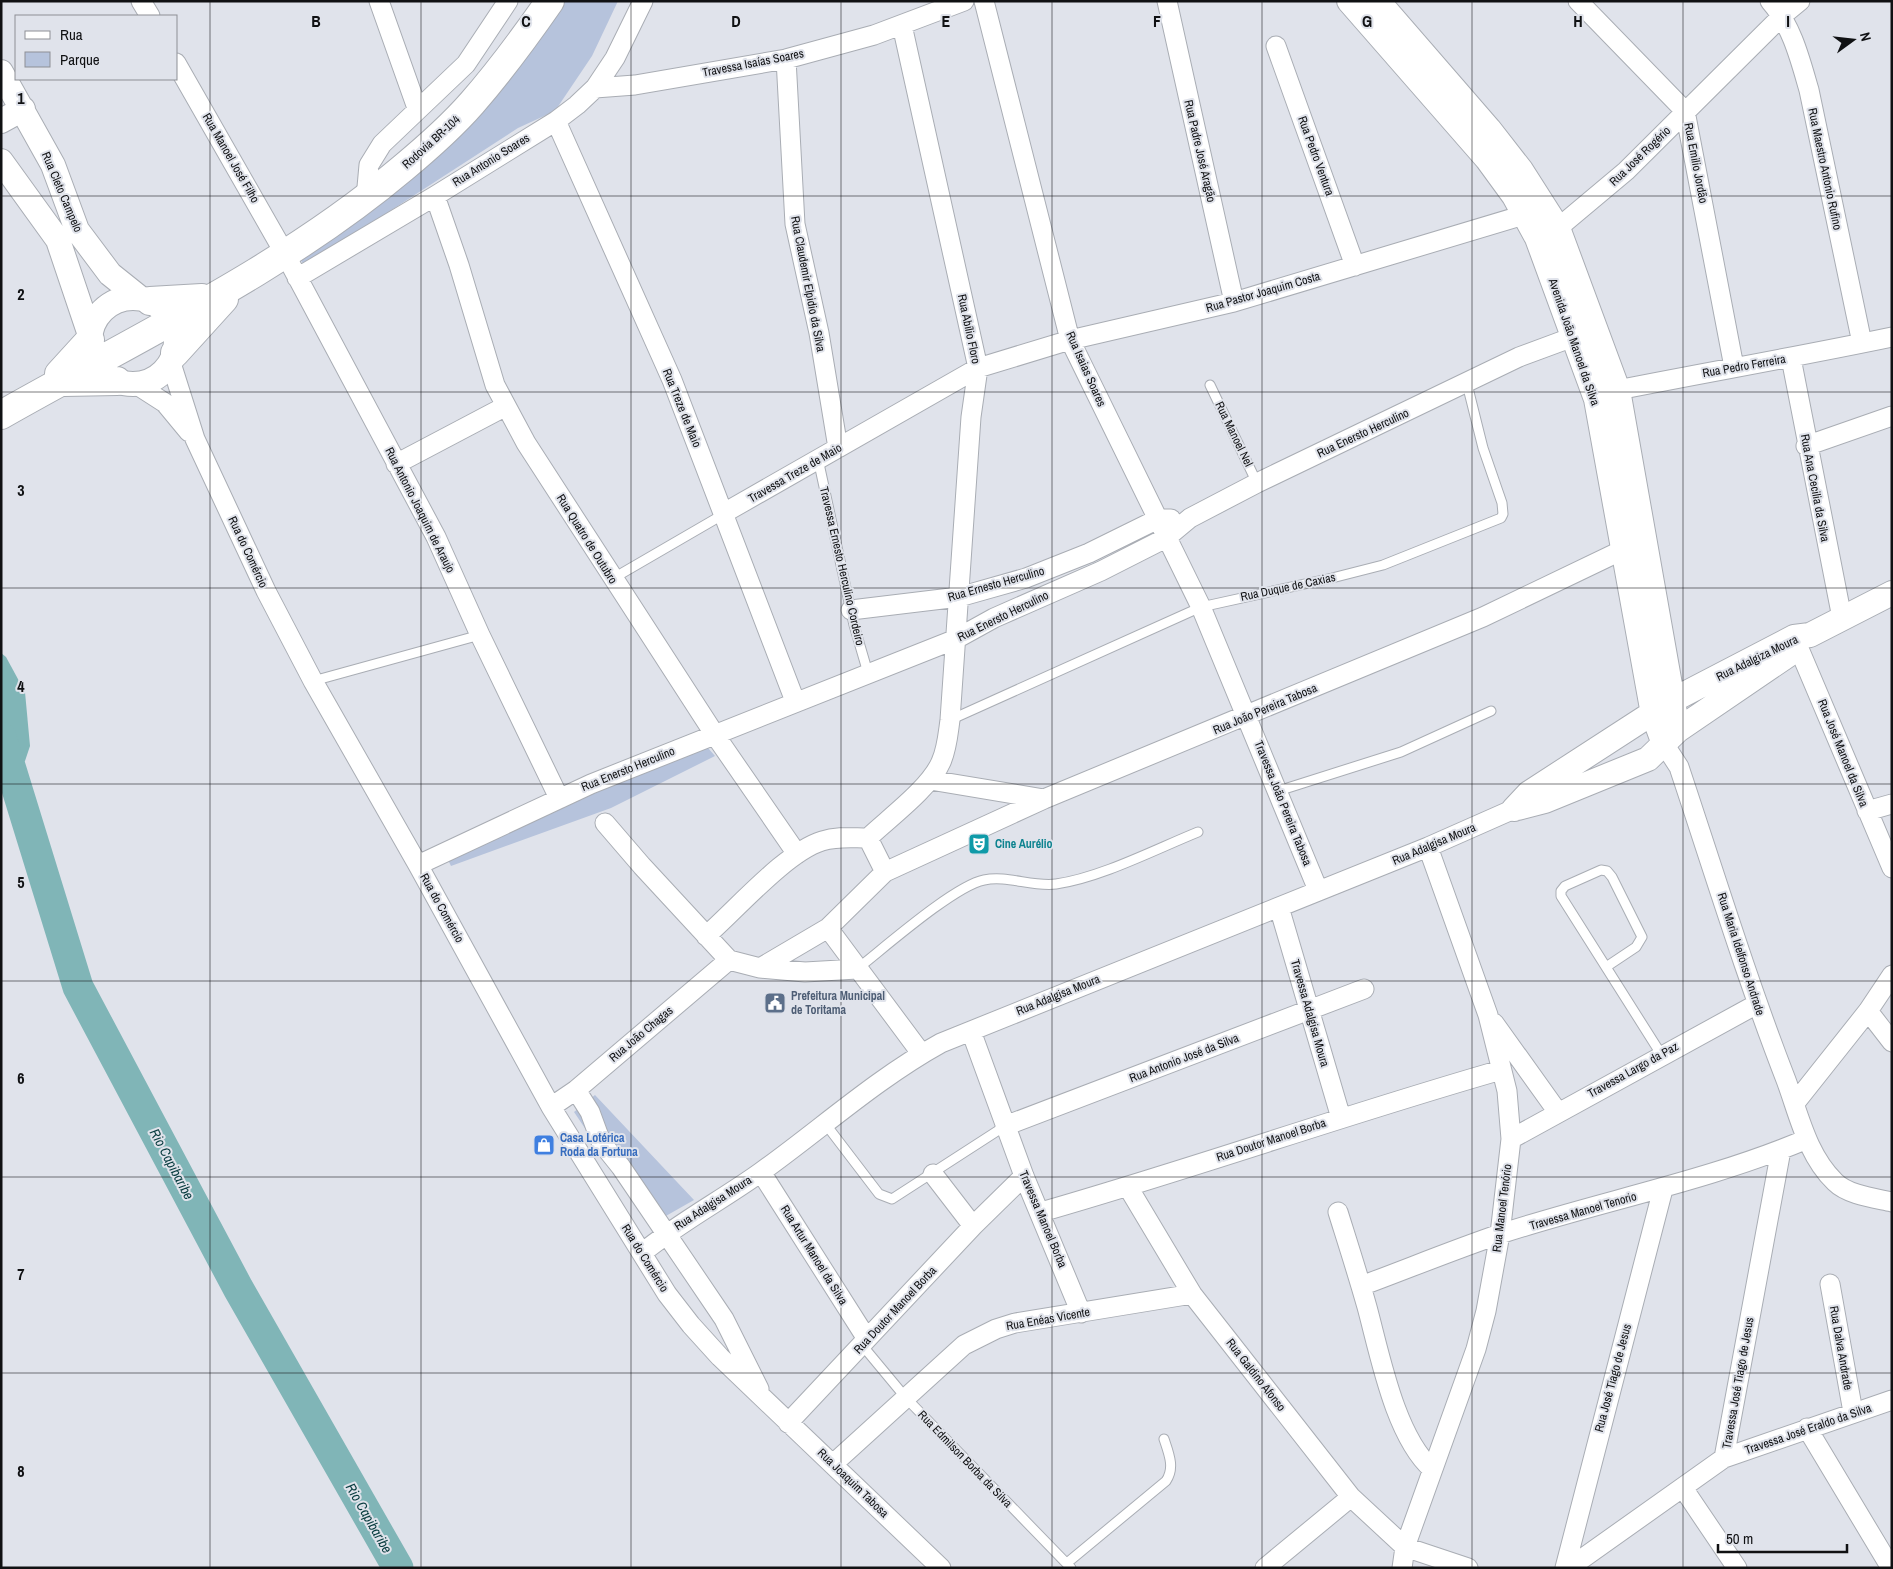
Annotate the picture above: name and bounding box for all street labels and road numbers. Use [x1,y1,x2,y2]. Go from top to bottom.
street label: Travessa Isaías Soares [701,45,805,81]
street label: Rua Padre José Aragão [1180,98,1220,204]
street label: Rua Maestro Antonio Rufino [1804,107,1846,231]
street label: Rua Manoel José Filho [199,110,263,206]
street label: Rodovia BR-104 [399,111,464,172]
street label: Rua Pedro Ventura [1294,114,1338,199]
street label: Rua Emilio Jordão [1680,121,1712,205]
street label: Rua José Rogério [1606,123,1674,189]
street label: Rua Antonio Soares [449,130,533,190]
street label: Rua Cleto Campelo [38,149,86,235]
street label: Rua Claudemir Elpidio da Silva [787,215,829,354]
street label: Rua Pastor Joaquim Costa [1204,268,1322,316]
street label: Avenida João Manoel da Silva [1544,275,1603,408]
street label: Rua Abílio Floro [954,293,984,365]
street label: Rua Isaias Soares [1062,329,1110,409]
street label: Rua Pedro Ferreira [1701,351,1787,381]
street label: Rua Treze de Maio [659,366,705,450]
street label: Rua Manoel Nel [1211,399,1257,469]
street label: Rua Enersto Herculino [1315,405,1411,461]
street label: Rua Ana Cecilia da Silva [1797,433,1833,544]
street label: Travessa Treze de Maio [745,440,845,506]
street label: Rua Antonio Joaquim de Araujo [381,444,459,576]
street label: Travessa Ernesto Herculino Cordeiro [816,485,868,647]
street label: Rua Quatro de Outubro [553,491,621,587]
street label: Rua do Comércio [224,514,272,590]
street label: Rua Ernesto Herculino [946,563,1046,605]
street label: Rua Duque de Caxias [1239,569,1337,605]
street label: Rua Enersto Herculino [955,587,1051,645]
street label: Rua Adalgiza Moura [1713,631,1801,685]
street label: Rua João Pereira Tabosa [1210,680,1320,738]
street label: Rua José Manoel da Silva [1814,697,1872,810]
street label: Travessa João Pereira Tabosa [1251,738,1316,868]
street label: Rua Enersto Herculino [579,743,677,795]
street label: Rua Adalgisa Moura [1390,819,1479,869]
street label: Rua do Comércio [416,870,468,946]
street label: Rua Maria Idelfonso Andrade [1714,891,1768,1017]
street label: Travessa Adalgisa Moura [1287,957,1333,1069]
street label: Rua Adalgisa Moura [1014,971,1103,1019]
street label: Rua João Chagas [606,1003,676,1065]
street label: Rua Antonio José da Silva [1127,1030,1241,1086]
street label: Travessa Largo da Paz [1585,1038,1681,1102]
street label: Rua Doutor Manoel Borba [1214,1115,1328,1165]
street label: Rua Manoel Tenório [1489,1163,1515,1253]
street label: Travessa Manoel Borba [1015,1168,1071,1271]
street label: Rua Adalgisa Moura [671,1172,755,1234]
street label: Travessa Manoel Tenorio [1528,1188,1638,1234]
street label: Rua Artur Manoel da Silva [777,1202,851,1308]
street label: Rua do Comércio [618,1221,672,1295]
street label: Rua Doutor Manoel Borba [850,1262,940,1357]
street label: Rua Enéas Vicente [1005,1304,1091,1334]
street label: Rua Dalva Andrade [1826,1305,1856,1391]
street label: Travessa José Tiago de Jesus [1719,1316,1757,1450]
street label: Rua José Tiago de Jesus [1591,1322,1635,1434]
street label: Rua Galdino Afonso [1223,1335,1289,1415]
street label: Travessa José Eraldo da Silva [1742,1400,1874,1458]
street label: Rua Edmilson Borba da Silva [914,1407,1016,1511]
street label: Rua Joaquim Tabosa [814,1445,892,1521]

